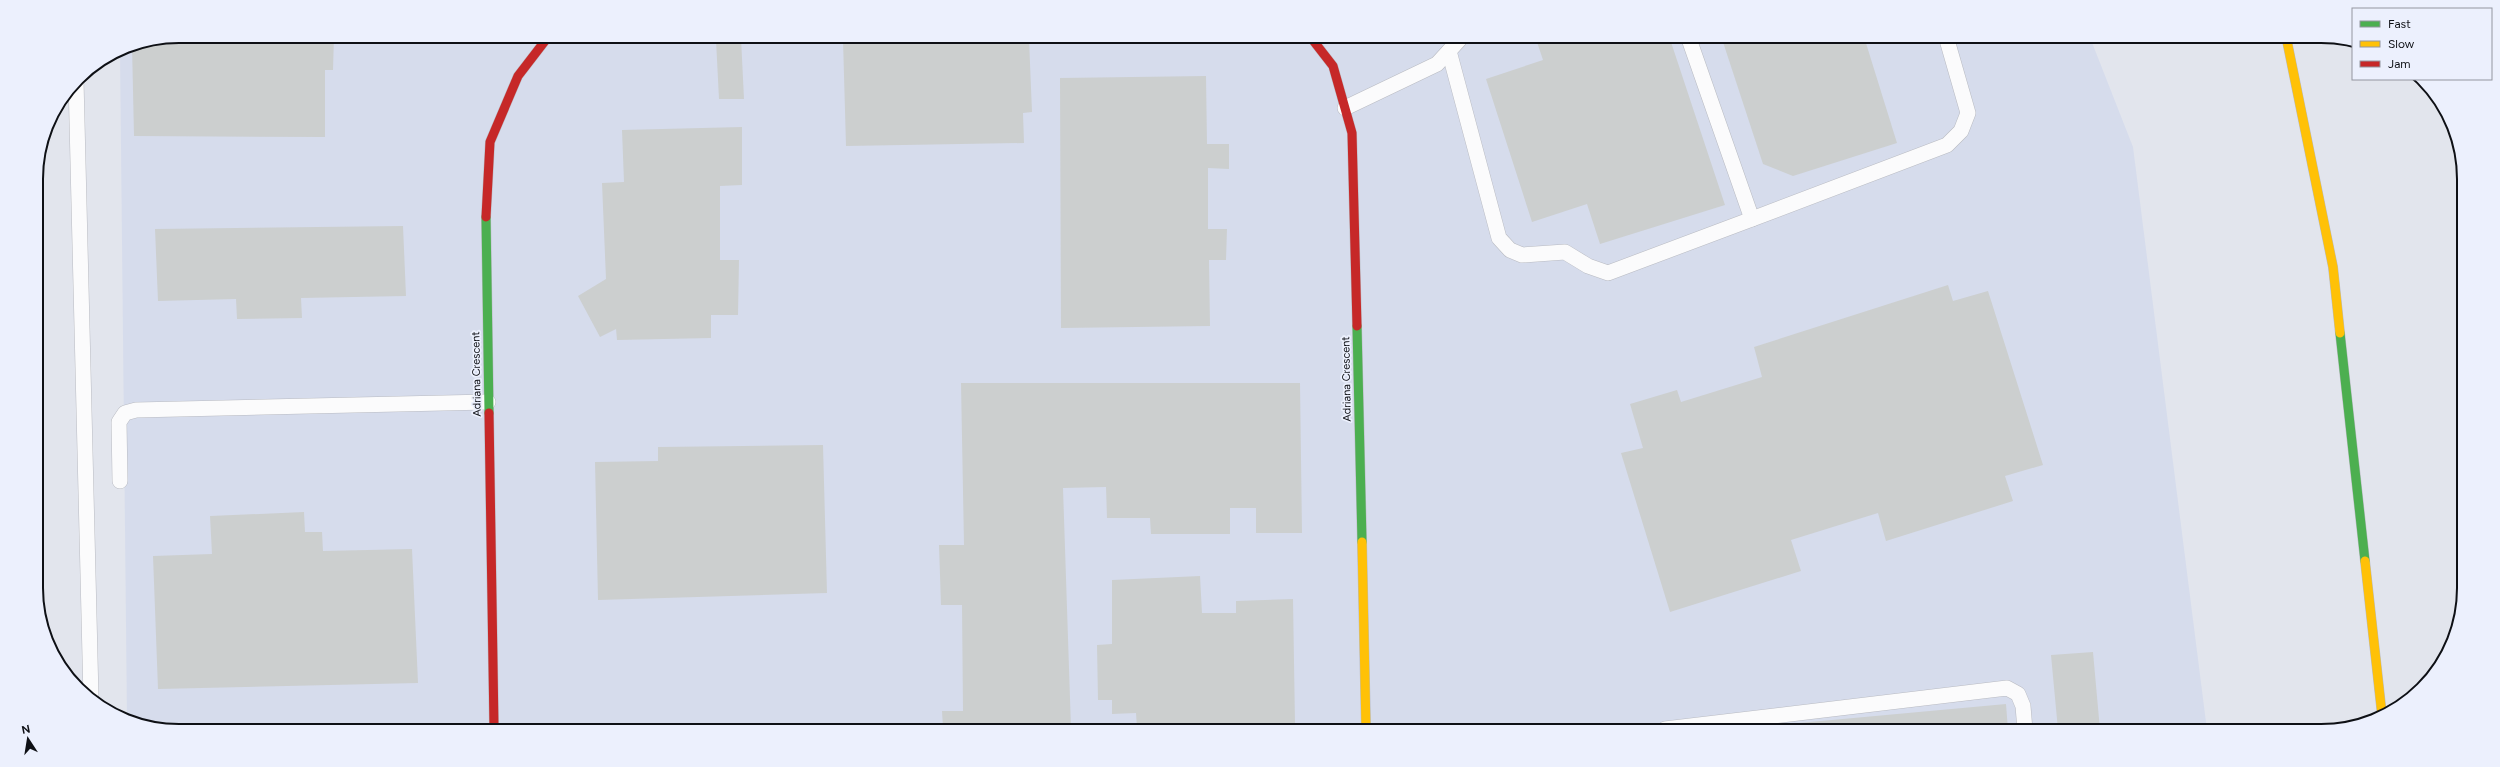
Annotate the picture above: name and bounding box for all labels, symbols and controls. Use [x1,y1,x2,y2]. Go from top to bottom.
legend [2352,8,2492,80]
text: Fast [2388,17,2411,31]
text: Slow [2388,37,2415,51]
text: Jam [2388,57,2411,71]
street label: Adriana Crescent [469,331,484,417]
street label: Adriana Crescent [1339,336,1354,422]
north arrow [8,719,48,759]
text: N [21,722,32,737]

